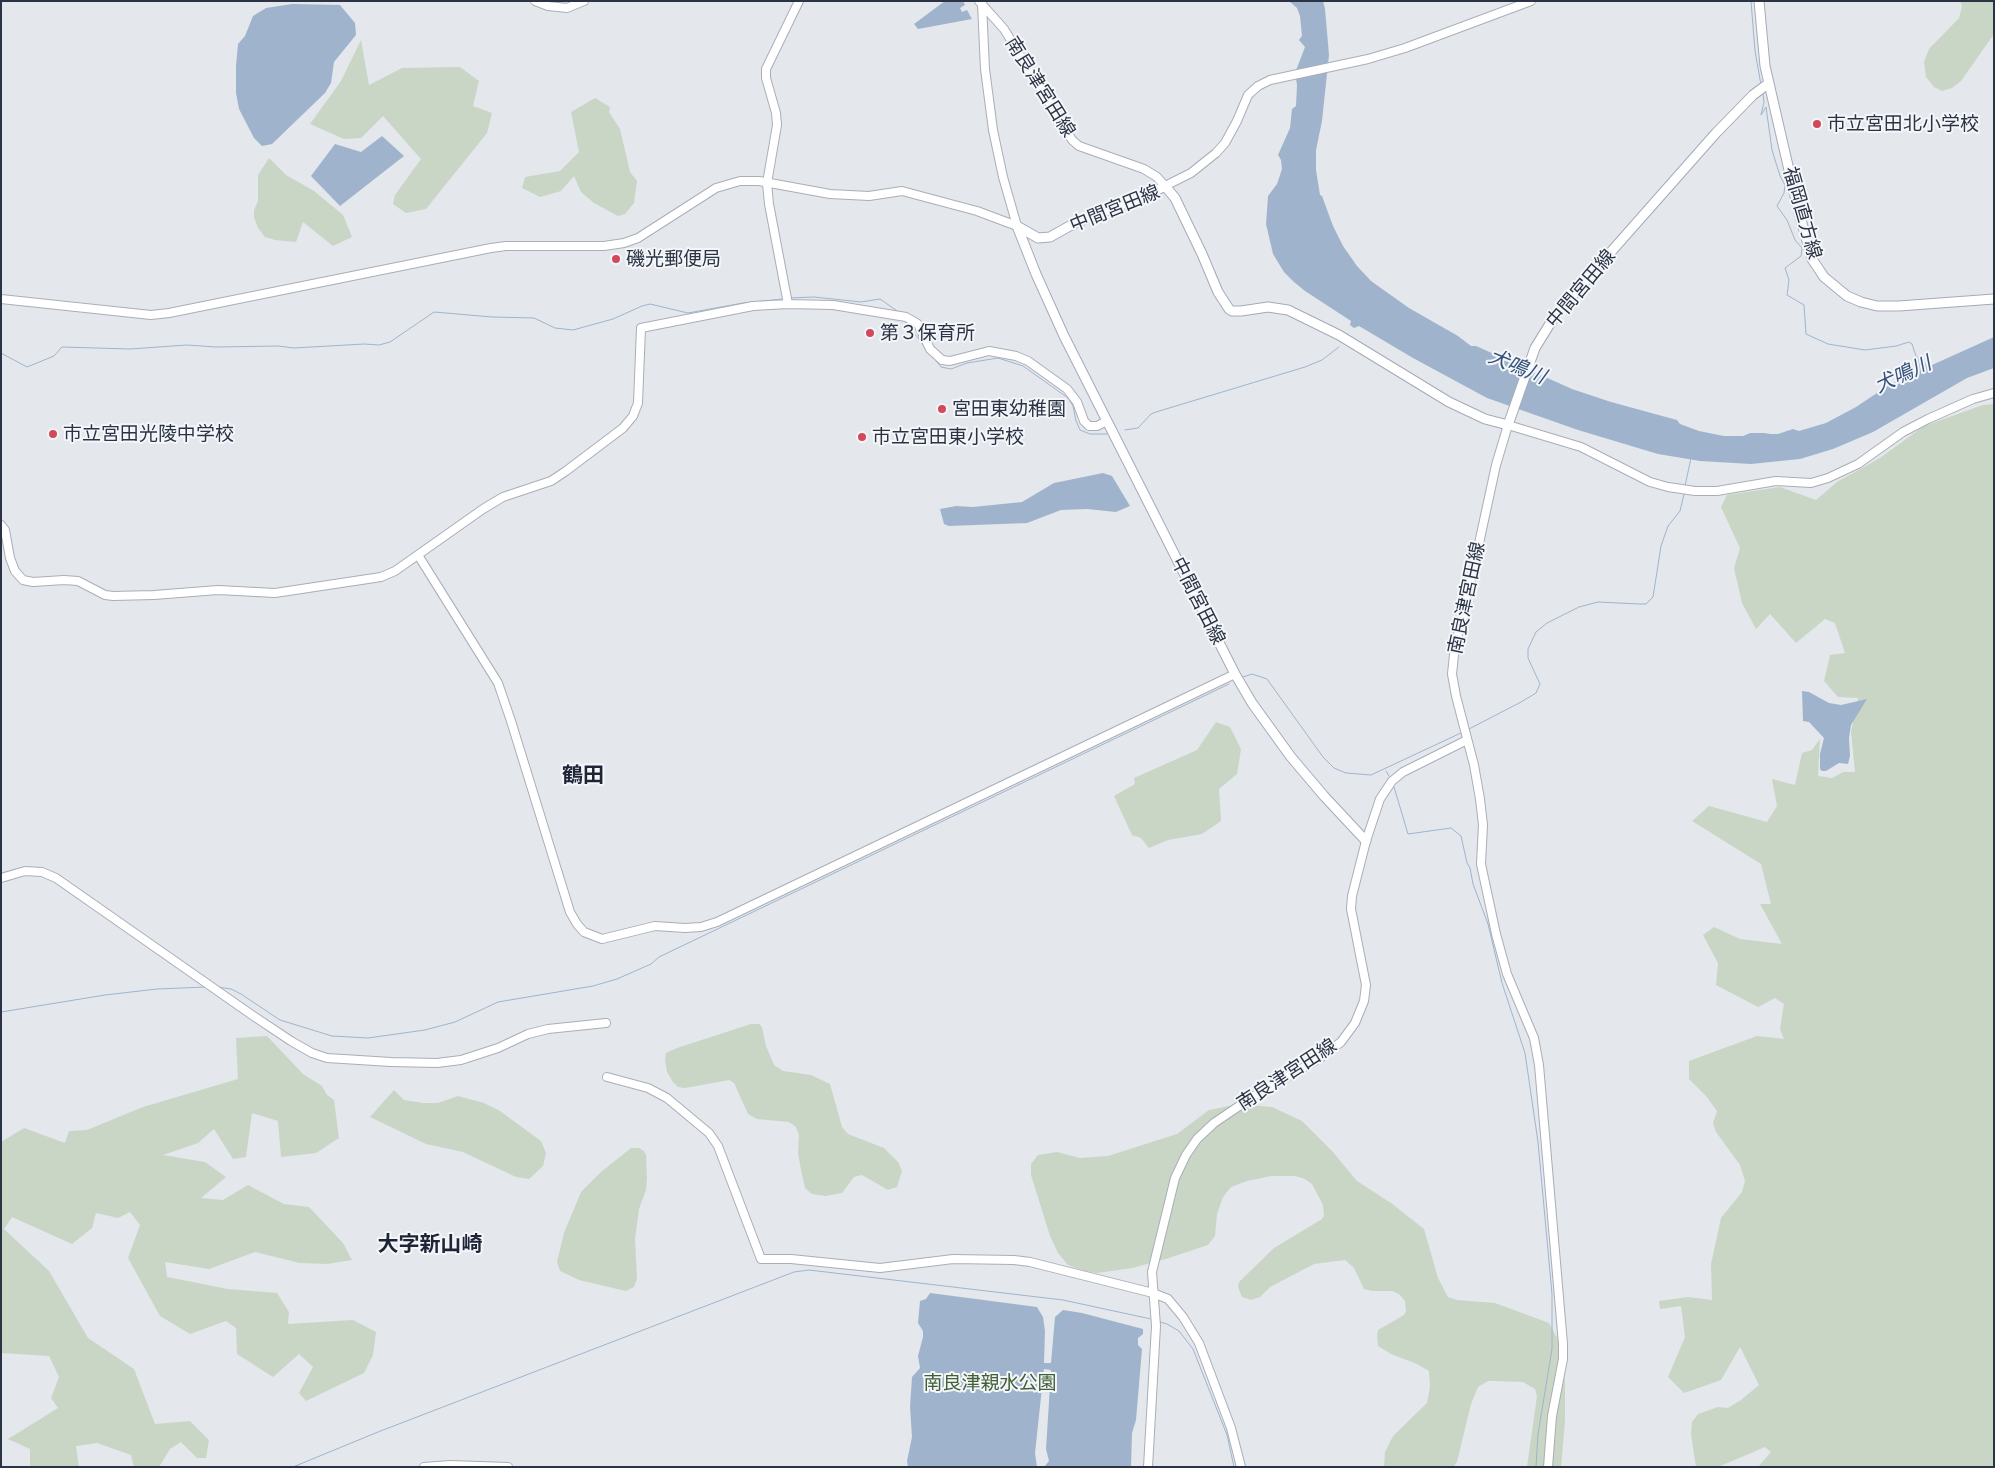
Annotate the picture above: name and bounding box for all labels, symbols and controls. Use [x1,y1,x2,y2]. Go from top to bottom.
street label: 南良津宮田線 [1000,33,1080,141]
place label: 市立宮田北小学校 [1827,113,1979,135]
marker: 市立宮田北小学校 [1811,118,1823,130]
street label: 福岡直方線 [1778,164,1826,262]
street label: 中間宮田線 [1067,181,1163,237]
street label: 中間宮田線 [1542,245,1620,333]
place label: 磯光郵便局 [626,248,721,270]
marker: 磯光郵便局 [610,253,622,265]
place label: 第３保育所 [880,322,975,344]
marker: 第３保育所 [864,327,876,339]
water label: 犬鳴川 [1485,345,1549,389]
water label: 犬鳴川 [1871,351,1935,399]
place label: 宮田東幼稚園 [952,398,1066,420]
marker: 宮田東幼稚園 [936,403,948,415]
place label: 市立宮田光陵中学校 [63,423,234,445]
place label: 市立宮田東小学校 [872,426,1024,448]
marker: 市立宮田光陵中学校 [47,428,59,440]
marker: 市立宮田東小学校 [856,431,868,443]
street label: 南良津宮田線 [1444,540,1490,656]
street label: 中間宮田線 [1166,554,1230,648]
district label: 鶴田 [562,763,604,789]
street label: 南良津宮田線 [1233,1034,1341,1116]
district label: 大字新山崎 [378,1232,482,1258]
park label: 南良津親水公園 [924,1372,1056,1394]

